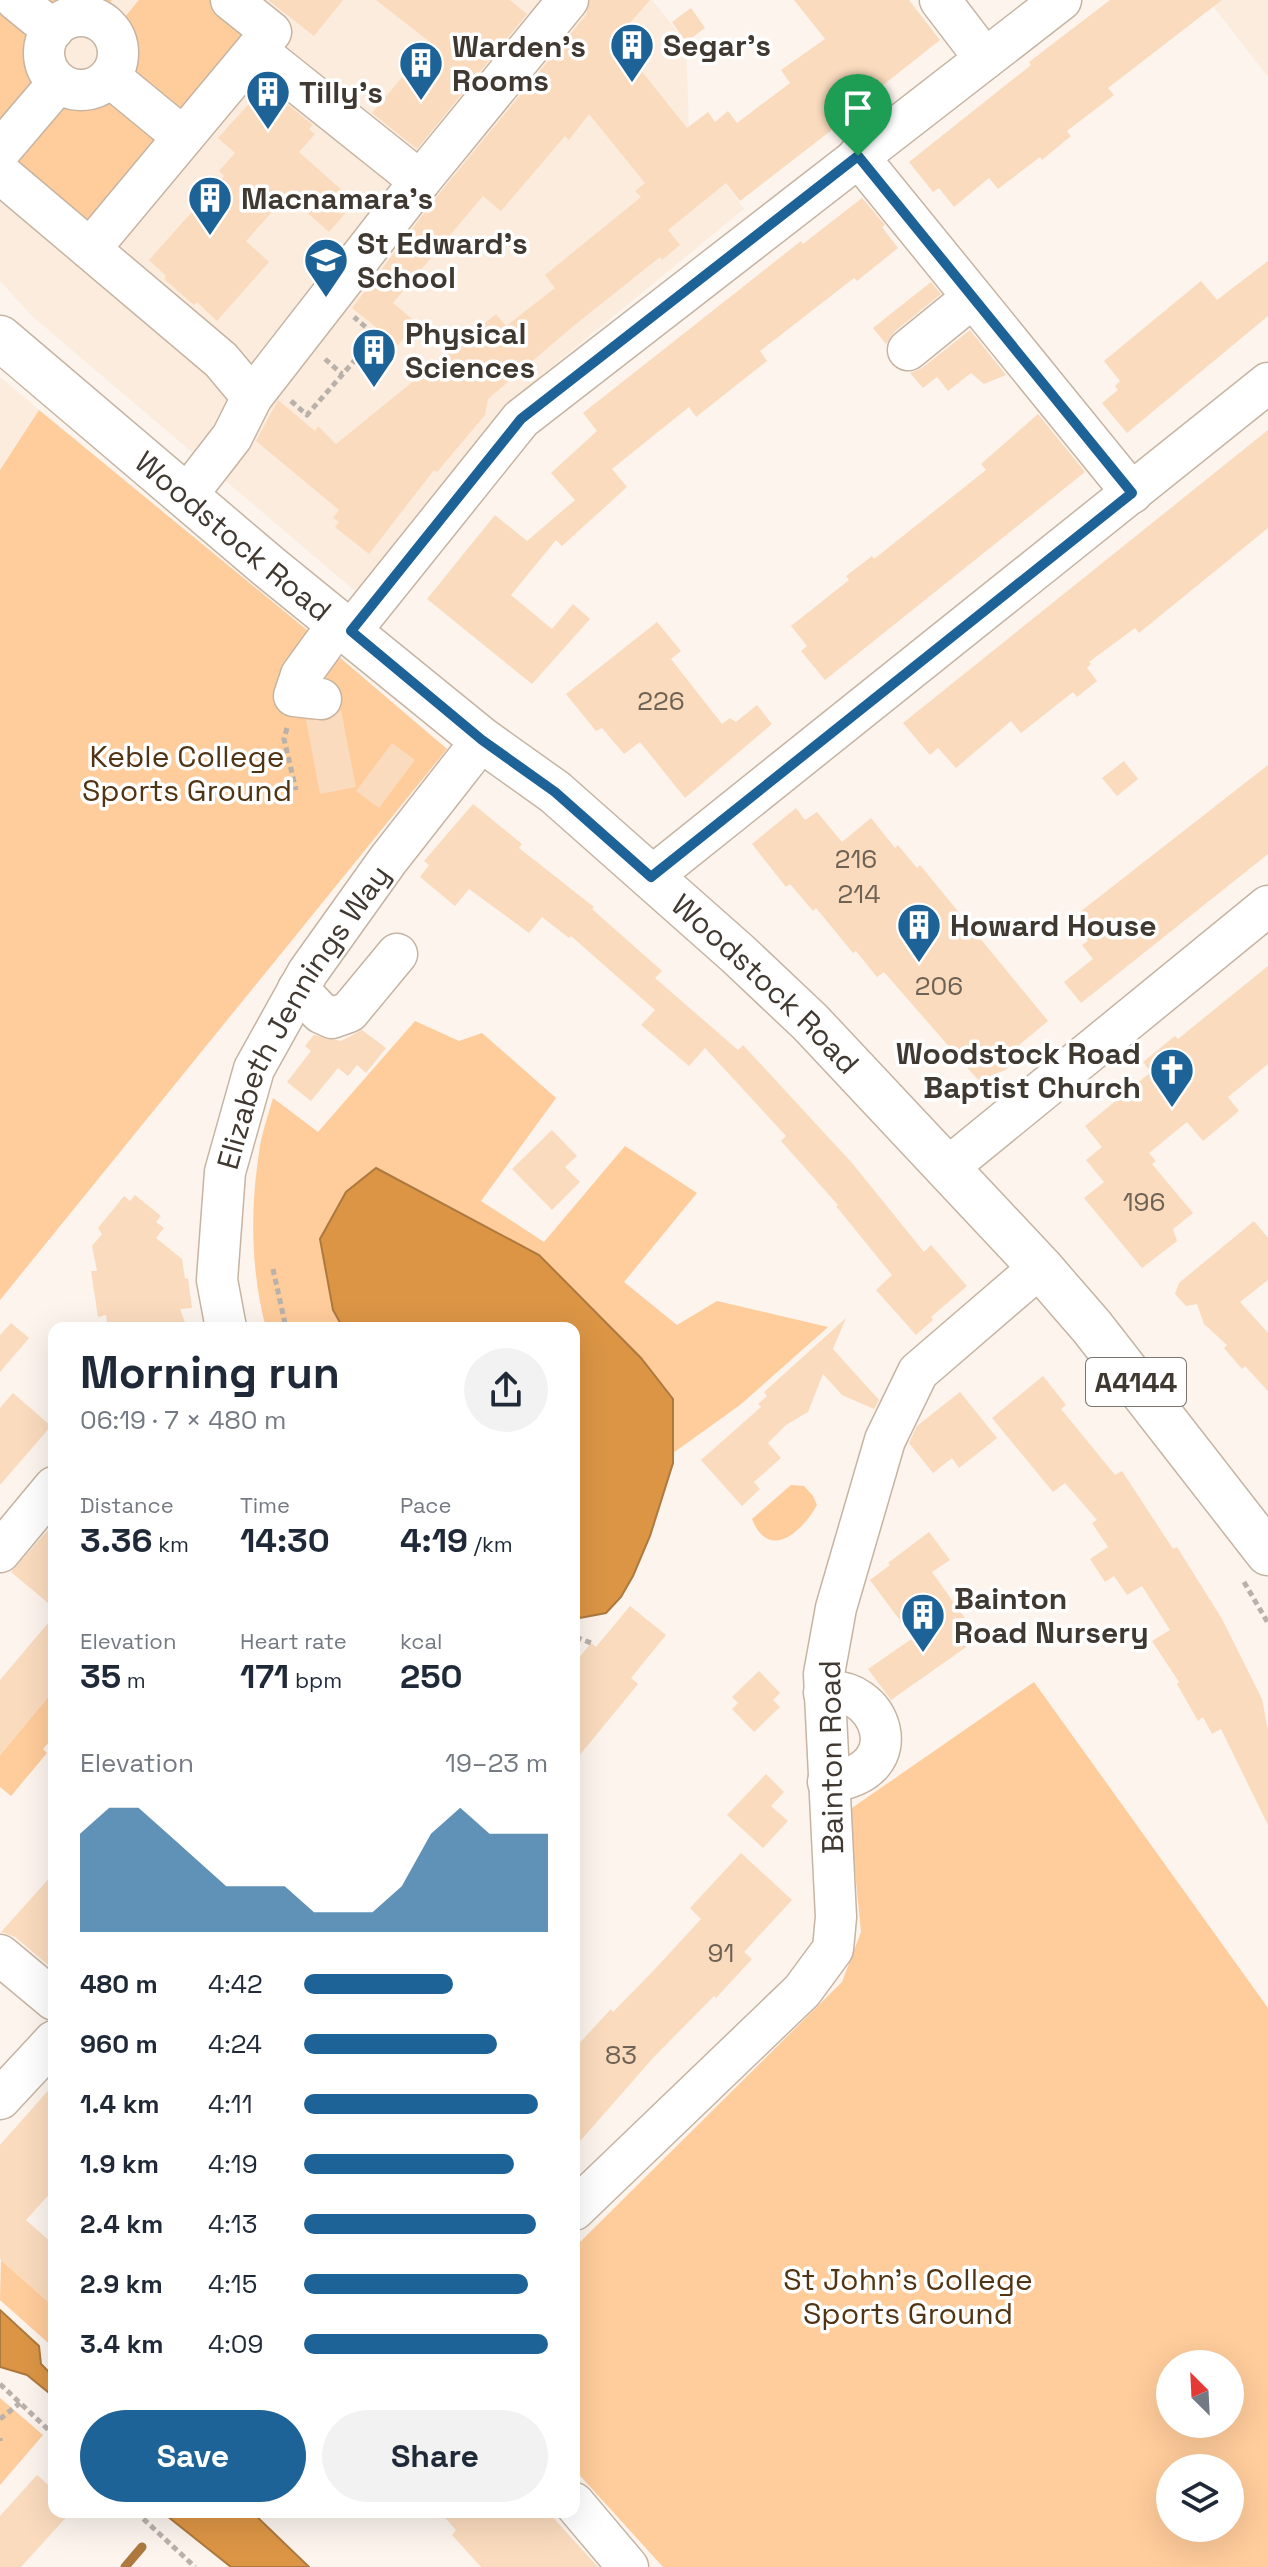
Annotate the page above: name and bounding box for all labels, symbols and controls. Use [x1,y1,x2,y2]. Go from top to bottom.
building icon: Segar’s [608,21,656,84]
place label: Segar’s [663,26,771,65]
place label: Warden’s Rooms [452,27,586,100]
building icon: Warden’s Rooms [397,39,445,102]
building icon: Tilly's [244,68,292,131]
place label: Tilly's [299,73,383,112]
pin [824,74,892,156]
icon: arrive [836,86,880,130]
building icon: Macnamara's [186,174,234,237]
place label: Macnamara's [241,179,433,218]
place label: St Edward's School [357,224,528,297]
school or university icon: St Edward's School [302,236,350,299]
place label: Physical Sciences [405,314,535,387]
building icon: Physical Sciences [350,326,398,389]
street label: Woodstock Road [127,442,340,629]
house number: 226 [637,684,685,718]
park label: Keble College Sports Ground [82,737,292,810]
house number: 216 [835,842,877,876]
street label: Elizabeth Jennings Way [207,857,398,1174]
house number: 214 [838,877,880,911]
street label: Woodstock Road [664,885,868,1082]
building icon: Howard House [895,901,943,964]
place label: Howard House [950,906,1157,945]
house number: 206 [915,969,963,1003]
place label: Woodstock Road Baptist Church [896,1034,1141,1107]
church icon: Woodstock Road Baptist Church [1148,1046,1196,1109]
house number: 196 [1123,1185,1165,1219]
text: Morning run [80,1345,340,1401]
button: share [464,1348,548,1432]
road number: A4144 [1086,1358,1186,1406]
text: 06:19 · 7 × 480 m [80,1403,286,1437]
text: Distance [80,1491,174,1519]
text: Time [240,1491,290,1519]
text: Pace [400,1491,452,1519]
text: 3.36 [80,1519,153,1562]
text: 14:30 [240,1519,330,1562]
text: 4:19 [400,1519,468,1562]
text: km [153,1530,189,1558]
text: /km [468,1530,513,1558]
place label: Bainton Road Nursery [954,1579,1149,1652]
building icon: Bainton Road Nursery [899,1591,947,1654]
text: Elevation [80,1627,176,1655]
text: Heart rate [240,1627,347,1655]
text: kcal [400,1627,442,1655]
text: 35 [80,1655,121,1698]
text: 171 [240,1655,289,1698]
text: 250 [400,1655,463,1698]
street label: Bainton Road [810,1660,852,1854]
text: m [121,1666,146,1694]
text: bpm [289,1666,342,1694]
text: Elevation [80,1746,194,1780]
text: 19–23 m [445,1746,548,1780]
house number: 91 [708,1936,734,1970]
text: 480 m [80,1967,158,2001]
text: 4:42 [208,1967,263,2001]
text: 960 m [80,2027,158,2061]
text: 4:24 [208,2027,262,2061]
house number: 83 [605,2038,637,2072]
text: 1.4 km [80,2087,160,2121]
text: 4:11 [208,2087,253,2121]
text: 1.9 km [80,2147,159,2181]
text: 4:19 [208,2147,258,2181]
text: 2.4 km [80,2207,163,2241]
text: 4:13 [208,2207,257,2241]
park label: St John's College Sports Ground [783,2260,1033,2333]
text: 2.9 km [80,2267,163,2301]
text: 4:15 [208,2267,257,2301]
text: 3.4 km [80,2327,164,2361]
text: 4:09 [208,2327,263,2361]
north arrow [1156,2350,1244,2438]
map controls [1156,2350,1244,2542]
button: Save [80,2410,306,2502]
button: Share [322,2410,548,2502]
button: layers [1156,2454,1244,2542]

